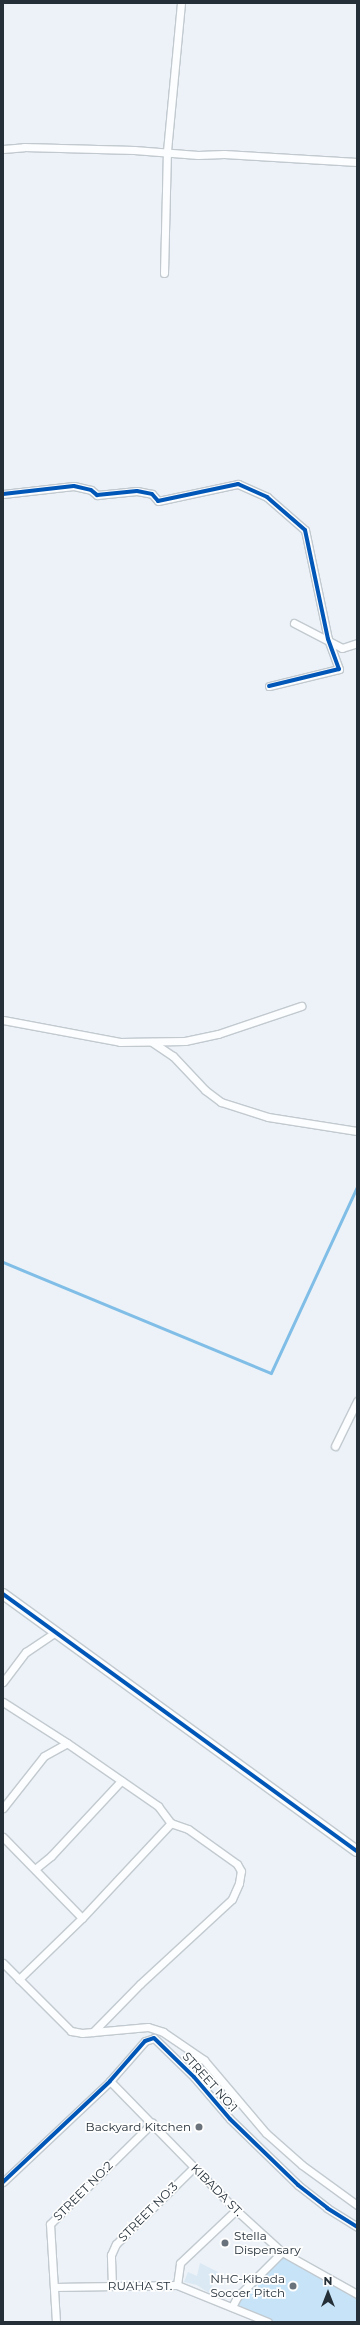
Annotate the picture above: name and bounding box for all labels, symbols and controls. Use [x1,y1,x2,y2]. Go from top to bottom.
street label: STREET NO:1 [179,2049,241,2115]
place label: Backyard Kitchen [86,2120,191,2134]
marker: Backyard Kitchen [194,2122,204,2132]
street label: STREET NO:2 [50,2158,116,2224]
street label: KIBADA ST. [188,2161,246,2219]
street label: STREET NO:3 [115,2179,181,2245]
place label: Stella Dispensary [234,2229,301,2257]
marker: Stella Dispensary [219,2237,231,2249]
place label: NHC-Kibada Soccer Pitch [210,2272,285,2300]
north arrow [308,2273,348,2313]
text: N [324,2274,332,2288]
street label: RUAHA ST. [108,2279,172,2293]
marker: NHC-Kibada Soccer Pitch [288,2281,298,2291]

